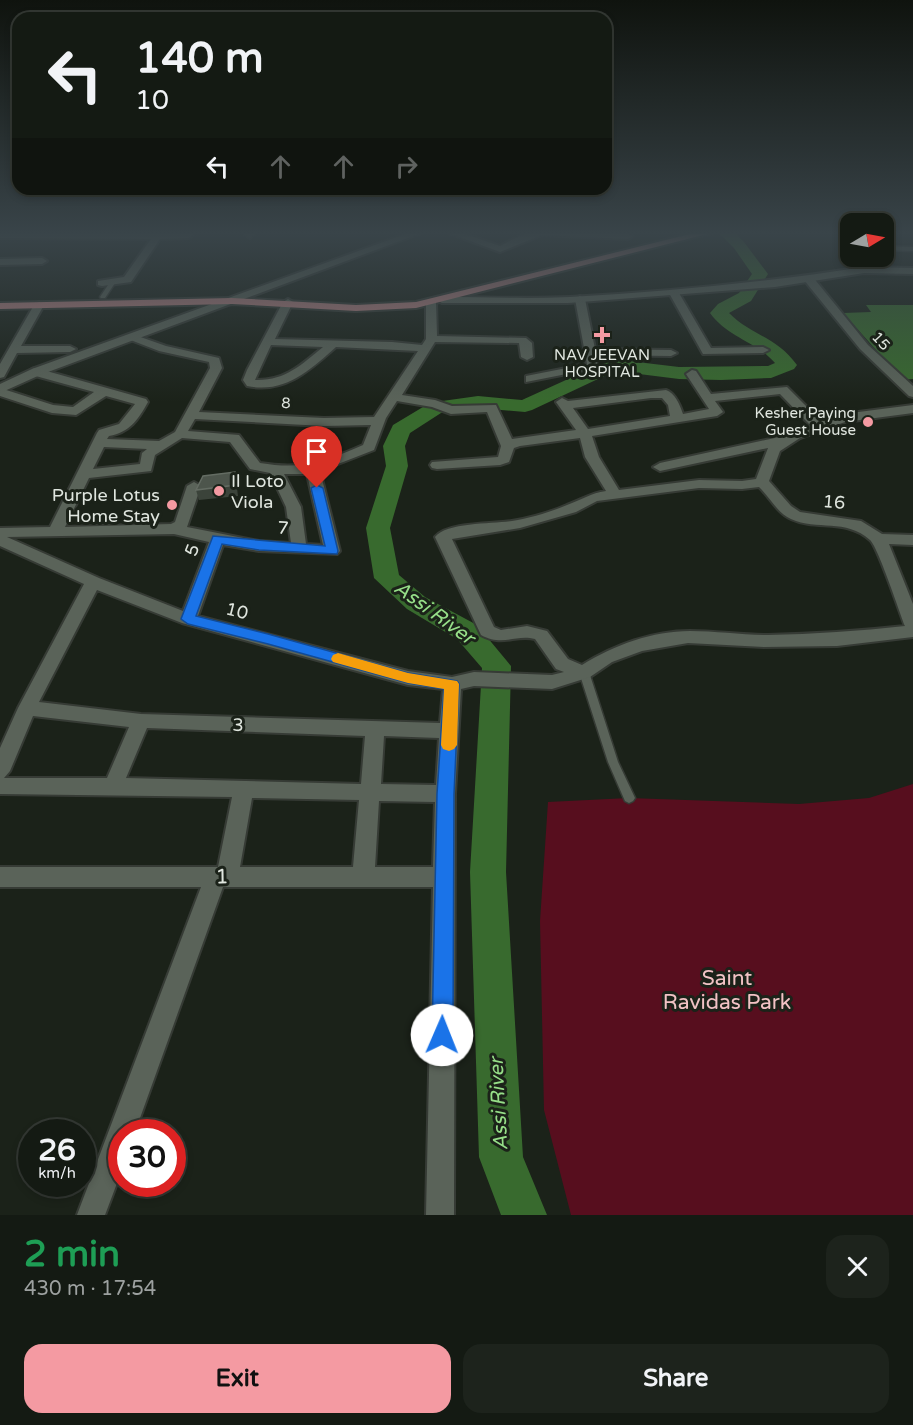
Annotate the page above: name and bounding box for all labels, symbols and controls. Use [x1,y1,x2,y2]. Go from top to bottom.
text: 140 m [135,33,264,84]
icon: left [36,36,114,114]
text: 10 [135,84,169,117]
icon: left [201,150,234,183]
icon: ahead [264,150,297,183]
icon: ahead [327,150,360,183]
icon: right [390,150,423,183]
north arrow [840,213,894,267]
map controls [840,213,894,267]
marker: NAV JEEVAN HOSPITAL [593,326,611,344]
street label: 15 [868,328,894,354]
place label: NAV JEEVAN HOSPITAL [554,346,650,381]
street label: 8 [281,394,291,412]
place label: Kesher Paying Guest House [755,404,856,439]
marker: Kesher Paying Guest House [861,415,875,429]
pin [291,426,342,488]
icon: arrive [300,435,333,468]
place label: Il Loto Viola [231,470,284,513]
place label: Purple Lotus Home Stay [52,484,160,527]
marker: Il Loto Viola [212,484,226,498]
street label: 16 [822,490,846,514]
marker: Purple Lotus Home Stay [165,498,179,512]
street label: 7 [277,517,289,539]
street label: 5 [180,541,204,559]
water label: Assi River [389,576,481,651]
street label: 10 [223,598,251,624]
street label: 3 [232,714,244,736]
street label: 1 [215,864,229,890]
park label: Saint Ravidas Park [663,966,791,1015]
position arrow [410,1003,474,1067]
water label: Assi River [484,1055,513,1151]
speed limit sign: 30 [108,1119,186,1197]
text: 26 [38,1132,76,1169]
text: km/h [38,1164,76,1182]
text: 2 min [24,1233,120,1276]
button: close [826,1235,889,1298]
text: 430 m · 17:54 [24,1277,156,1301]
button: Exit [24,1344,451,1413]
button: Share [463,1344,889,1413]

